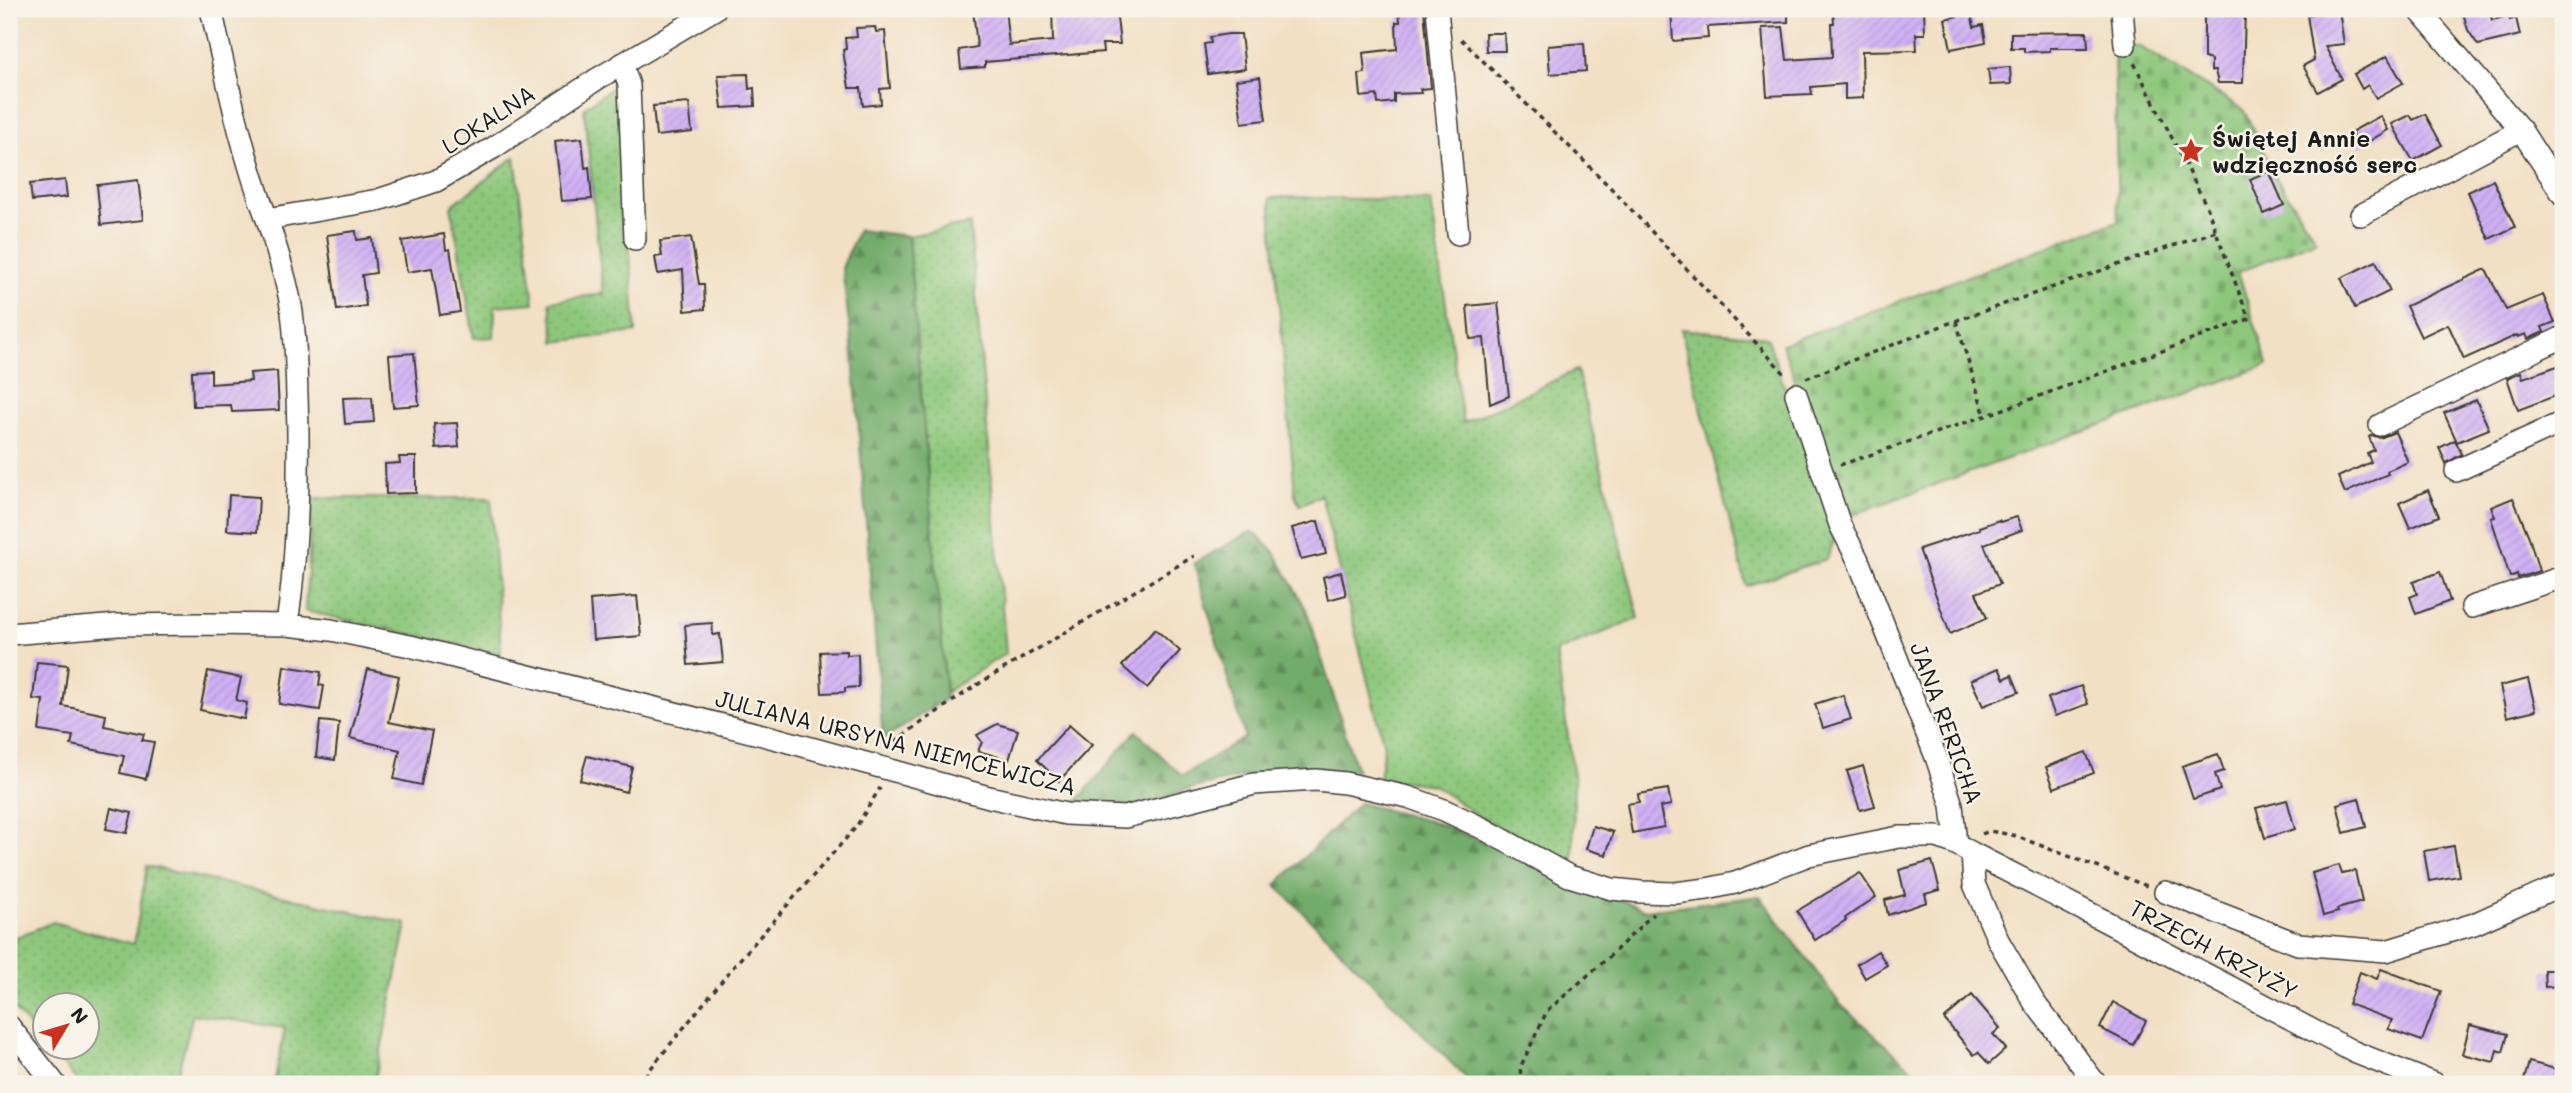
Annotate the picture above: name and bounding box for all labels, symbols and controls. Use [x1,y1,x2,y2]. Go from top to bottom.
street label: LOKALNA [436,78,540,160]
place label: Świętej Annie wdzięczność serc [2212,123,2417,179]
place icon: Świętej Annie wdzięczność serc [2176,136,2206,166]
street label: JANA RERICHA [1904,638,1990,808]
street label: JULIANA URSYNA NIEMCEWICZA [712,683,1080,801]
street label: TRZECH KRZYŻY [2125,892,2303,1006]
north arrow [32,992,102,1062]
text: N [66,1002,94,1029]

